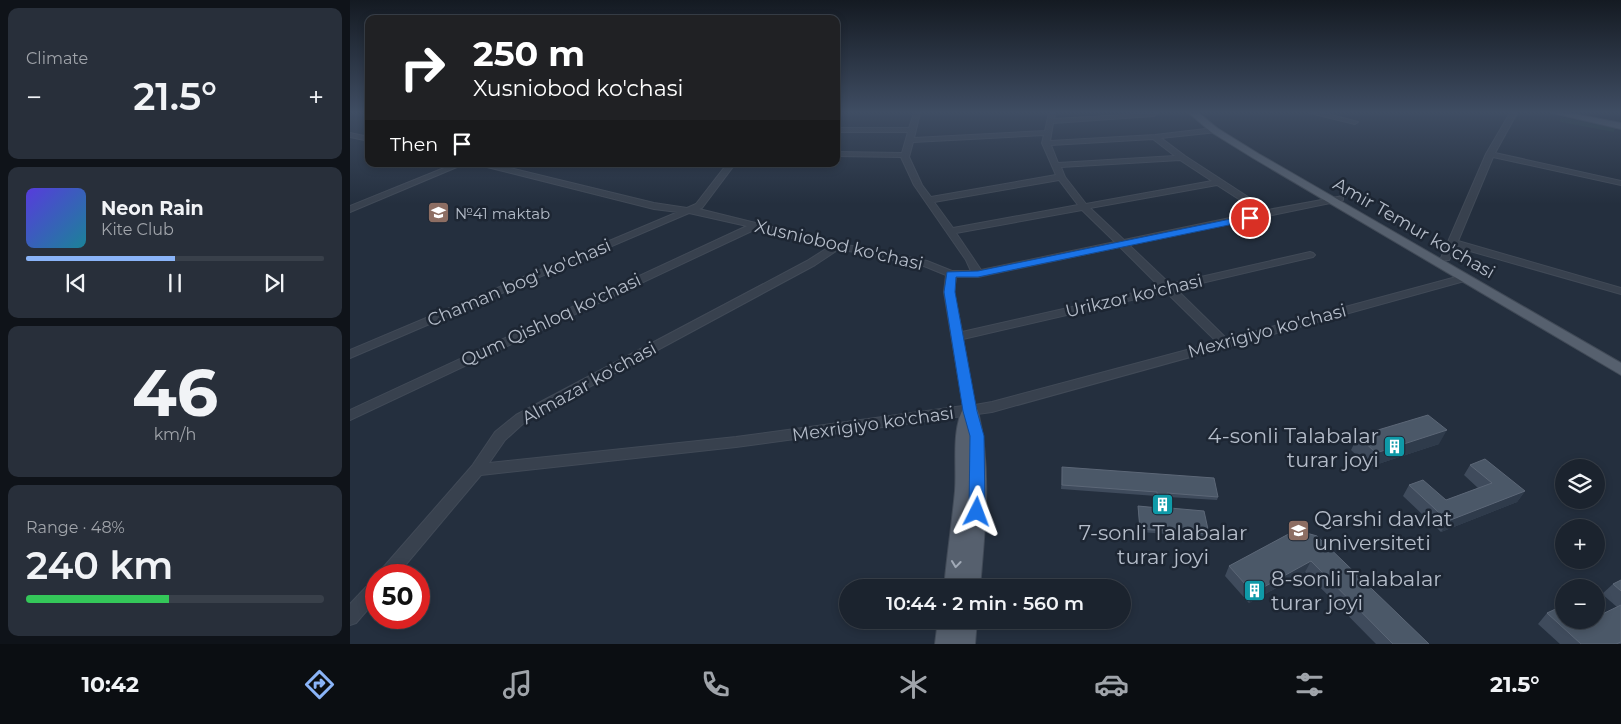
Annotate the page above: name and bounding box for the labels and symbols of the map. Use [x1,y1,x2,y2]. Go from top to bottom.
street label: Amir Temur ko'chasi [1329,173,1499,283]
pin [1229,197,1271,239]
school or university icon: №41 maktab [427,201,451,225]
place label: №41 maktab [455,204,550,223]
street label: Xusniobod ko'chasi [753,215,925,275]
street label: Chaman bog' ko'chasi [424,234,614,332]
street label: Qum Qishloq ko'chasi [457,269,645,371]
street label: Urikzor ko'chasi [1063,270,1205,322]
street label: Mexrigiyo ko'chasi [1185,299,1349,363]
street label: Almazar ko'chasi [518,337,660,429]
street label: Mexrigiyo ko'chasi [791,402,955,446]
place label: 4-sonli Talabalar turar joyi [1208,423,1379,472]
building icon: 4-sonli Talabalar turar joyi [1383,435,1407,459]
position arrow [950,485,1002,537]
building icon: 7-sonli Talabalar turar joyi [1151,493,1175,517]
place label: Qarshi davlat universiteti [1314,506,1452,555]
school or university icon: Qarshi davlat universiteti [1286,518,1310,542]
place label: 7-sonli Talabalar turar joyi [1079,520,1247,569]
one-way arrow [951,560,962,568]
speed limit sign: 50 [365,564,430,629]
place label: 8-sonli Talabalar turar joyi [1271,566,1442,615]
building icon: 8-sonli Talabalar turar joyi [1243,578,1267,602]

